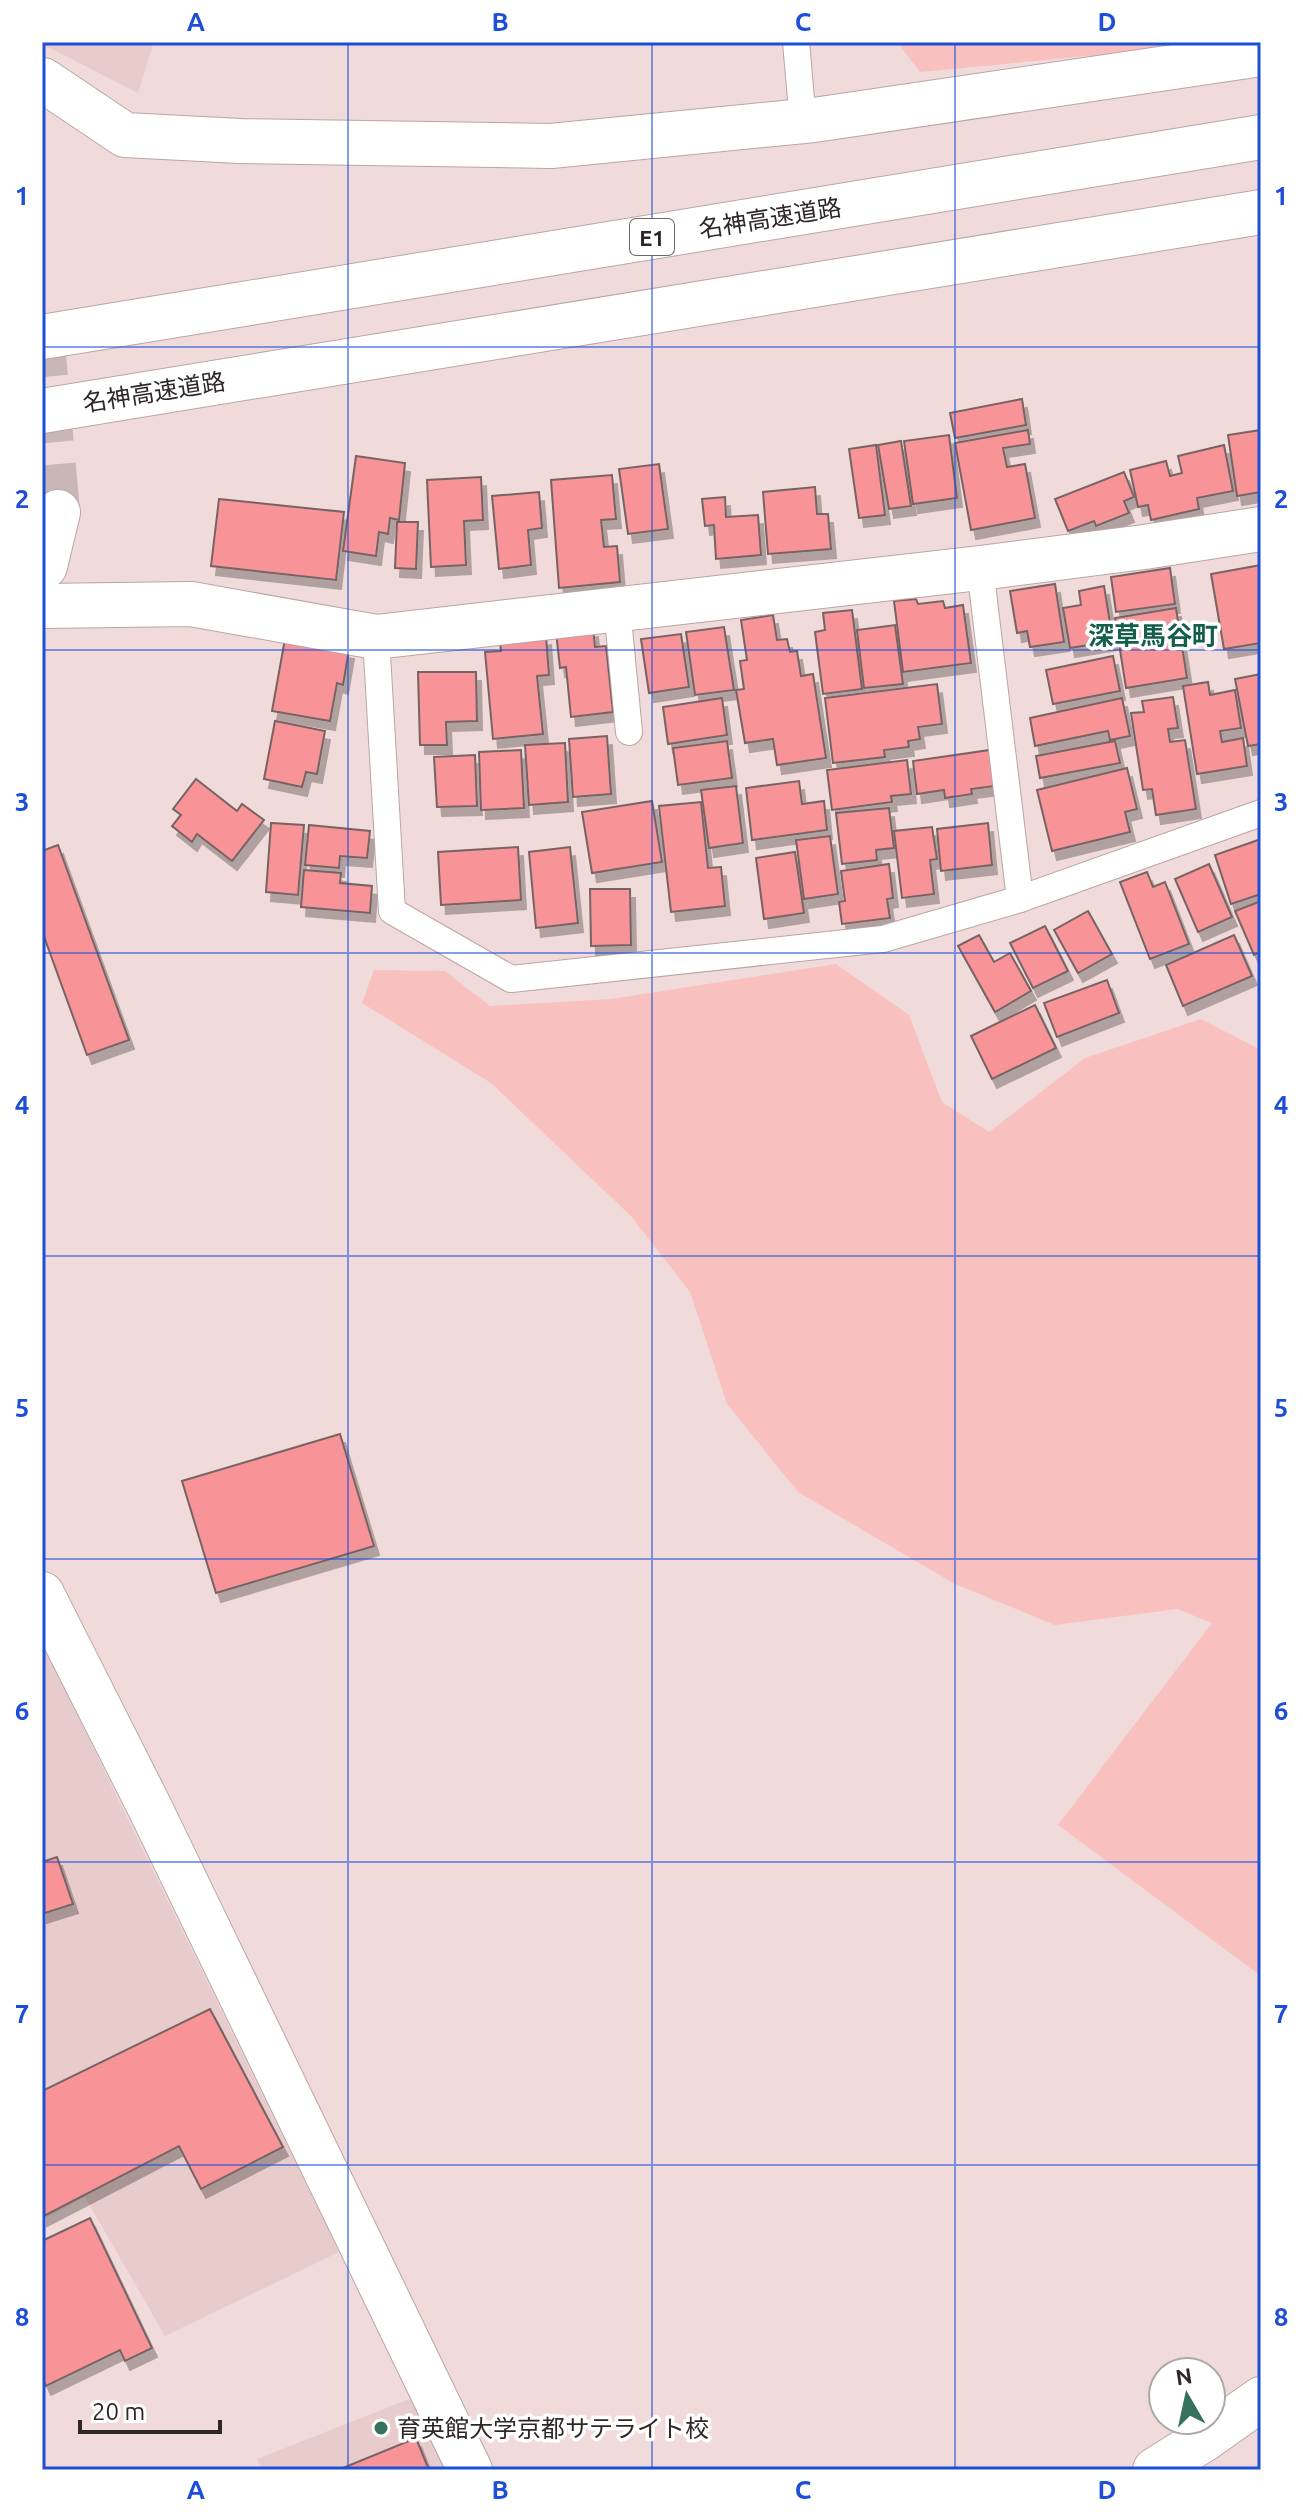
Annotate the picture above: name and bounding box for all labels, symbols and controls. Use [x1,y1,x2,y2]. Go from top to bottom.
text: A [187,7,206,36]
text: B [491,7,509,36]
text: C [795,7,812,36]
text: D [1098,7,1116,36]
text: 1 [15,181,29,210]
text: 1 [1274,181,1288,210]
street label: 名神高速道路 [697,193,843,243]
road number: E1 [630,219,674,255]
street label: 名神高速道路 [81,367,227,417]
text: 2 [15,484,29,513]
text: 2 [1274,484,1288,513]
district label: 深草馬谷町 [1088,621,1218,650]
text: 3 [15,787,29,816]
text: 3 [1274,787,1288,816]
text: 4 [15,1090,29,1119]
text: 4 [1274,1090,1288,1119]
text: 5 [15,1393,29,1422]
text: 5 [1274,1393,1288,1422]
text: 6 [15,1696,29,1725]
text: 6 [1274,1696,1288,1725]
text: 7 [15,1999,29,2028]
text: 7 [1274,1999,1288,2028]
text: 8 [15,2302,29,2331]
text: 8 [1274,2302,1288,2331]
north arrow [1147,2356,1227,2436]
text: N [1174,2362,1194,2389]
scale bar [80,2384,220,2434]
text: 20 m [92,2398,145,2425]
place label: 育英館大学京都サテライト校 [397,2415,709,2442]
marker: 育英館大学京都サテライト校 [372,2419,390,2437]
text: A [187,2475,206,2504]
text: B [491,2475,509,2504]
text: C [795,2475,812,2504]
text: D [1098,2475,1116,2504]

